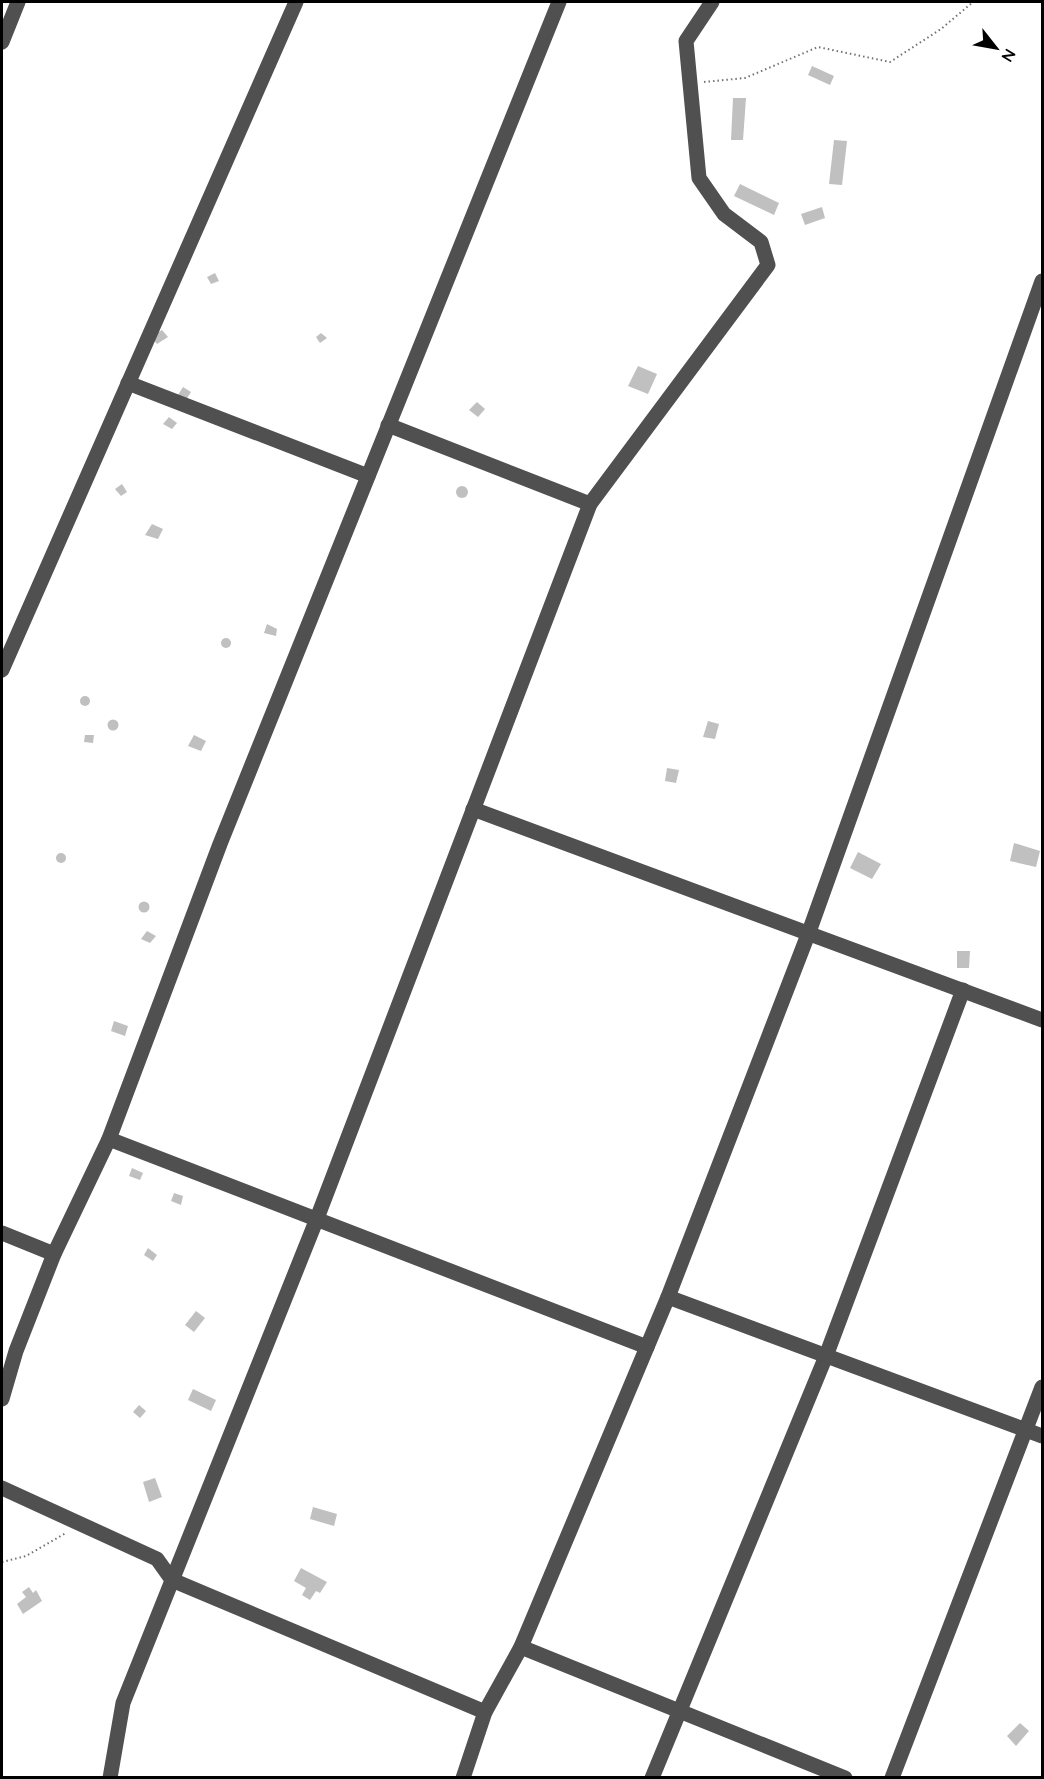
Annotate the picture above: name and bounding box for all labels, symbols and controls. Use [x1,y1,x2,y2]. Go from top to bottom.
north arrow [966,18,1026,78]
text: N [997,46,1020,66]

